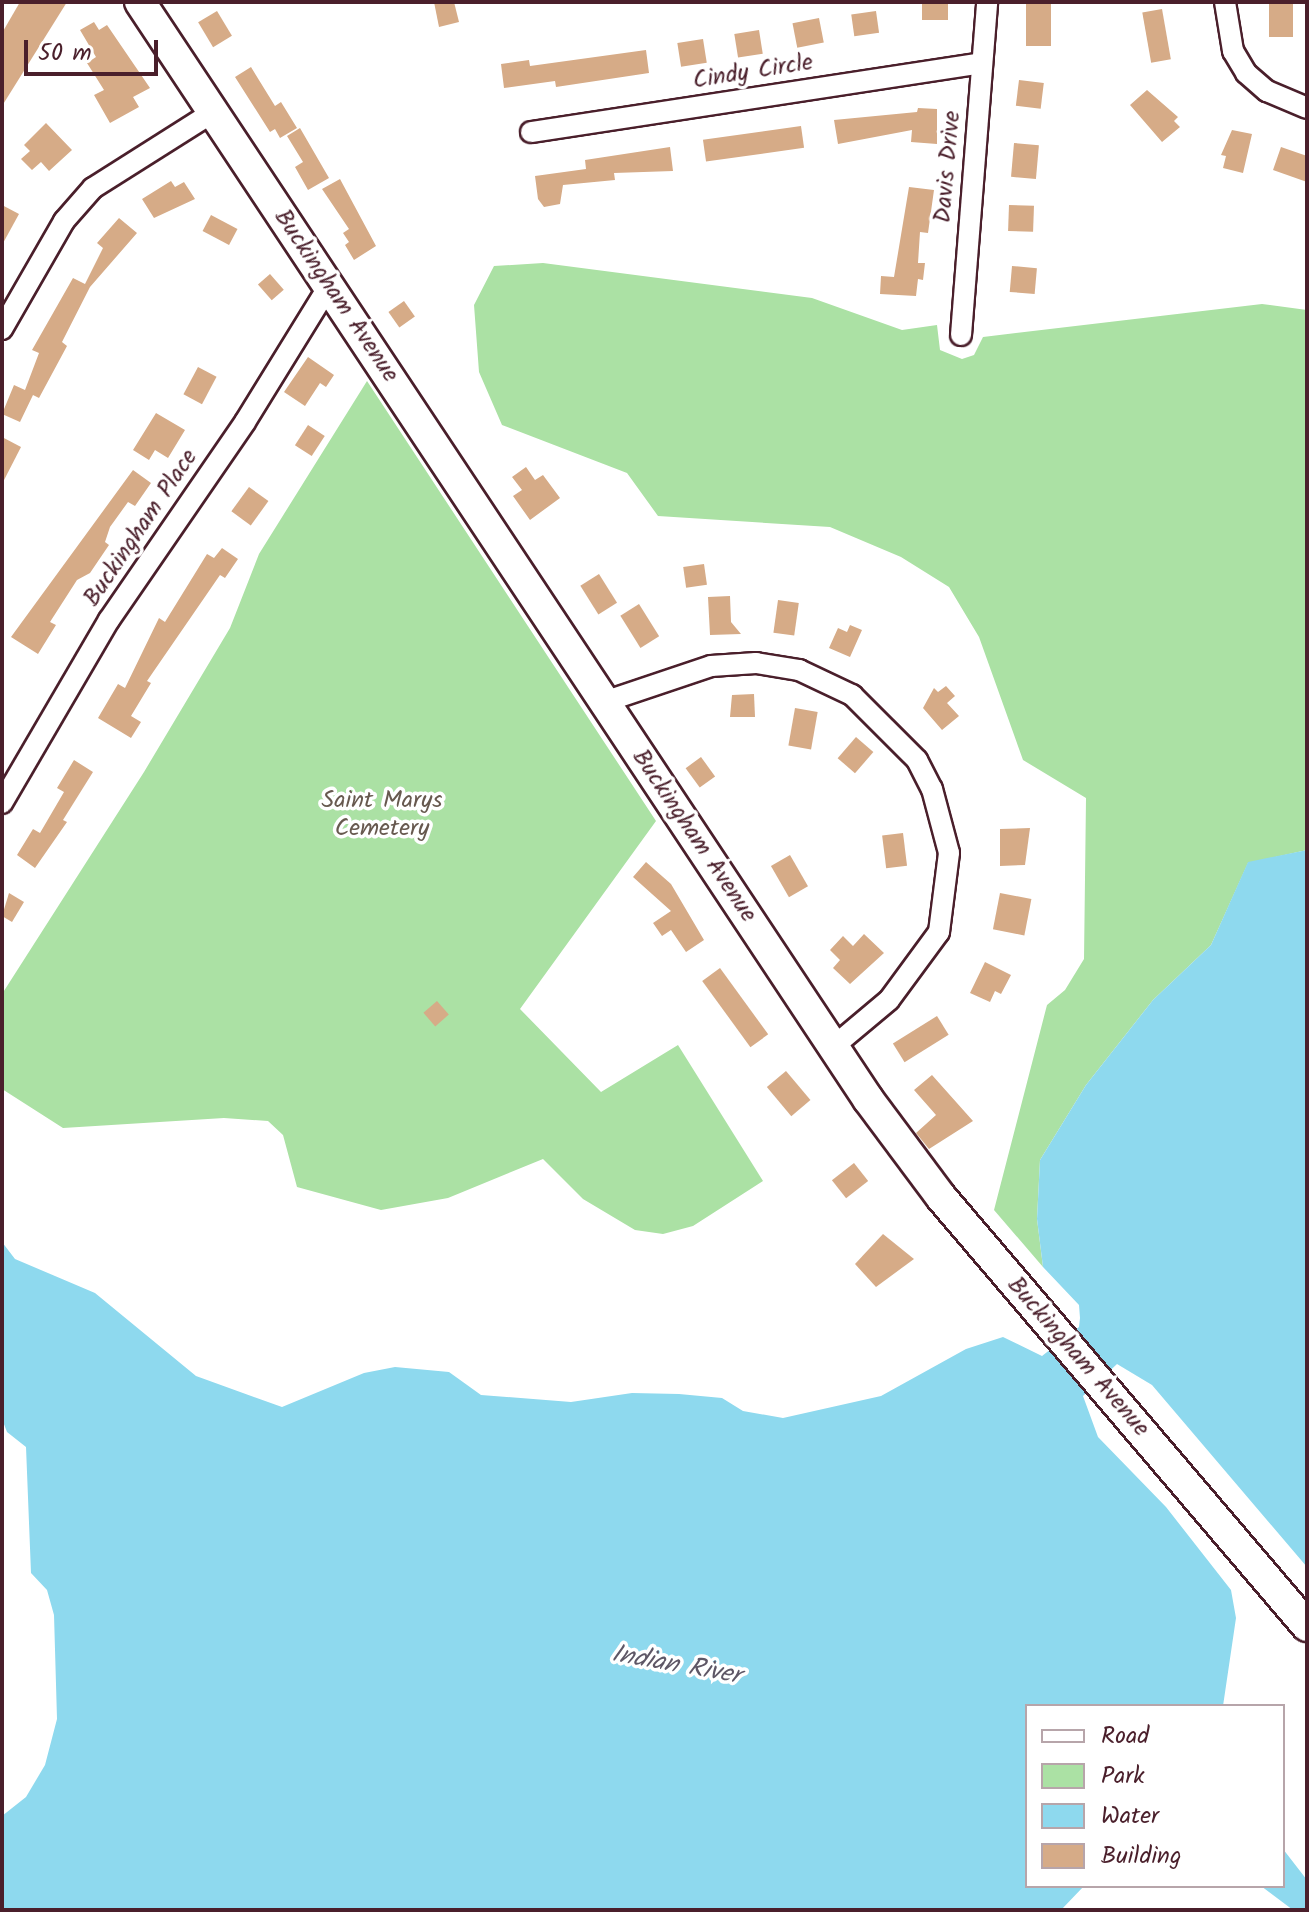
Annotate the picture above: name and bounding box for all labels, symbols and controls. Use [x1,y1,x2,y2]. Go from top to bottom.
scale bar [28,24,162,74]
text: 50 m [38,34,92,73]
street label: Cindy Circle [691,48,815,96]
street label: Davis Drive [929,110,967,224]
street label: Buckingham Avenue [268,204,404,388]
street label: Buckingham Place [78,444,204,612]
street label: Buckingham Avenue [626,744,762,928]
park label: Saint Marys Cemetery [321,787,443,843]
street label: Buckingham Avenue [1001,1271,1155,1443]
water label: Indian River [609,1639,743,1693]
legend [1025,1704,1285,1888]
text: Road [1101,1717,1149,1756]
text: Park [1101,1757,1145,1796]
text: Water [1101,1797,1159,1836]
text: Building [1101,1837,1181,1876]

